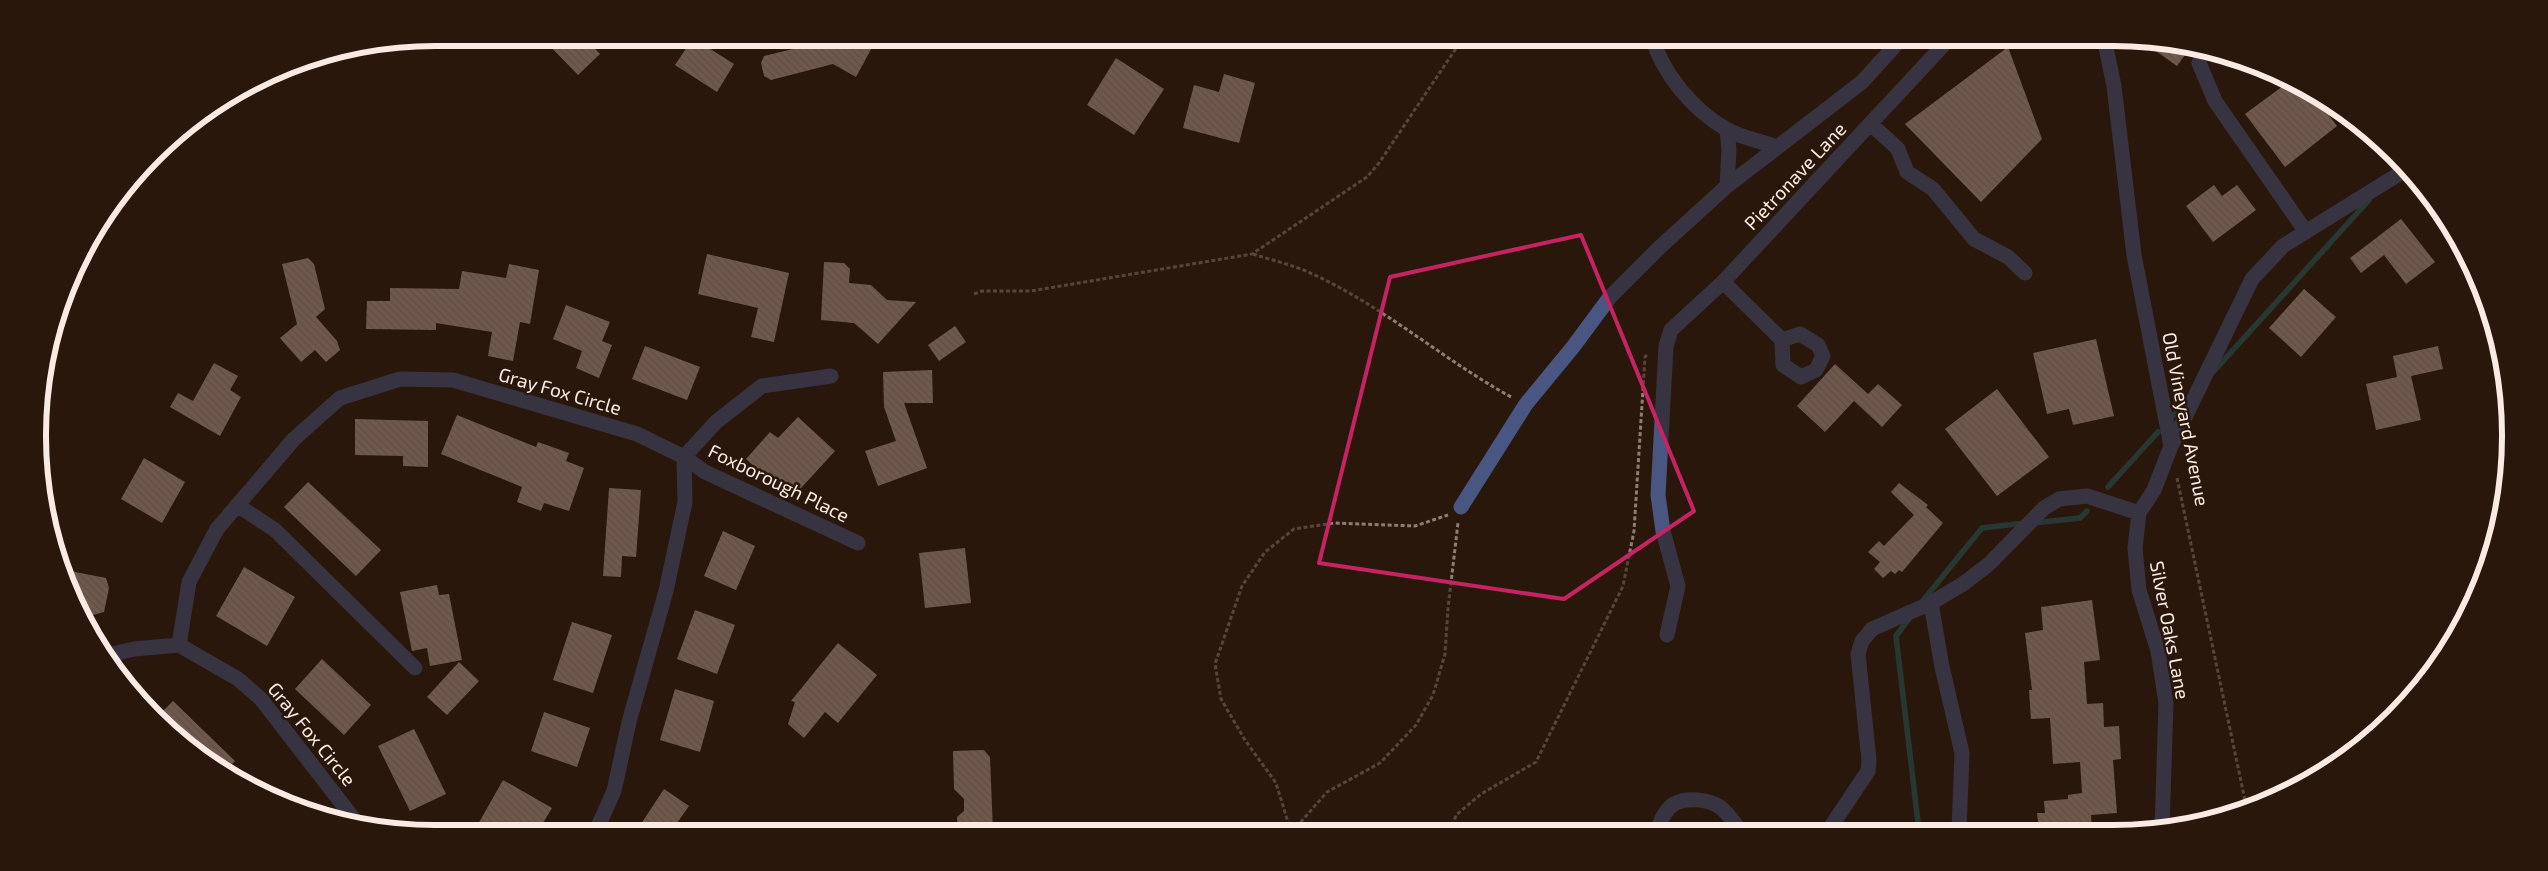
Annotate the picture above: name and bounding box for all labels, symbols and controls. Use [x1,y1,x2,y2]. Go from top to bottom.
street label: Pietronave Lane [1739,117,1850,234]
street label: Old Vineyard Avenue [2158,330,2215,508]
street label: Gray Fox Circle [496,362,624,419]
street label: Foxborough Place [705,439,853,527]
street label: Silver Oaks Lane [2146,559,2195,701]
street label: Gray Fox Circle [264,677,361,790]

